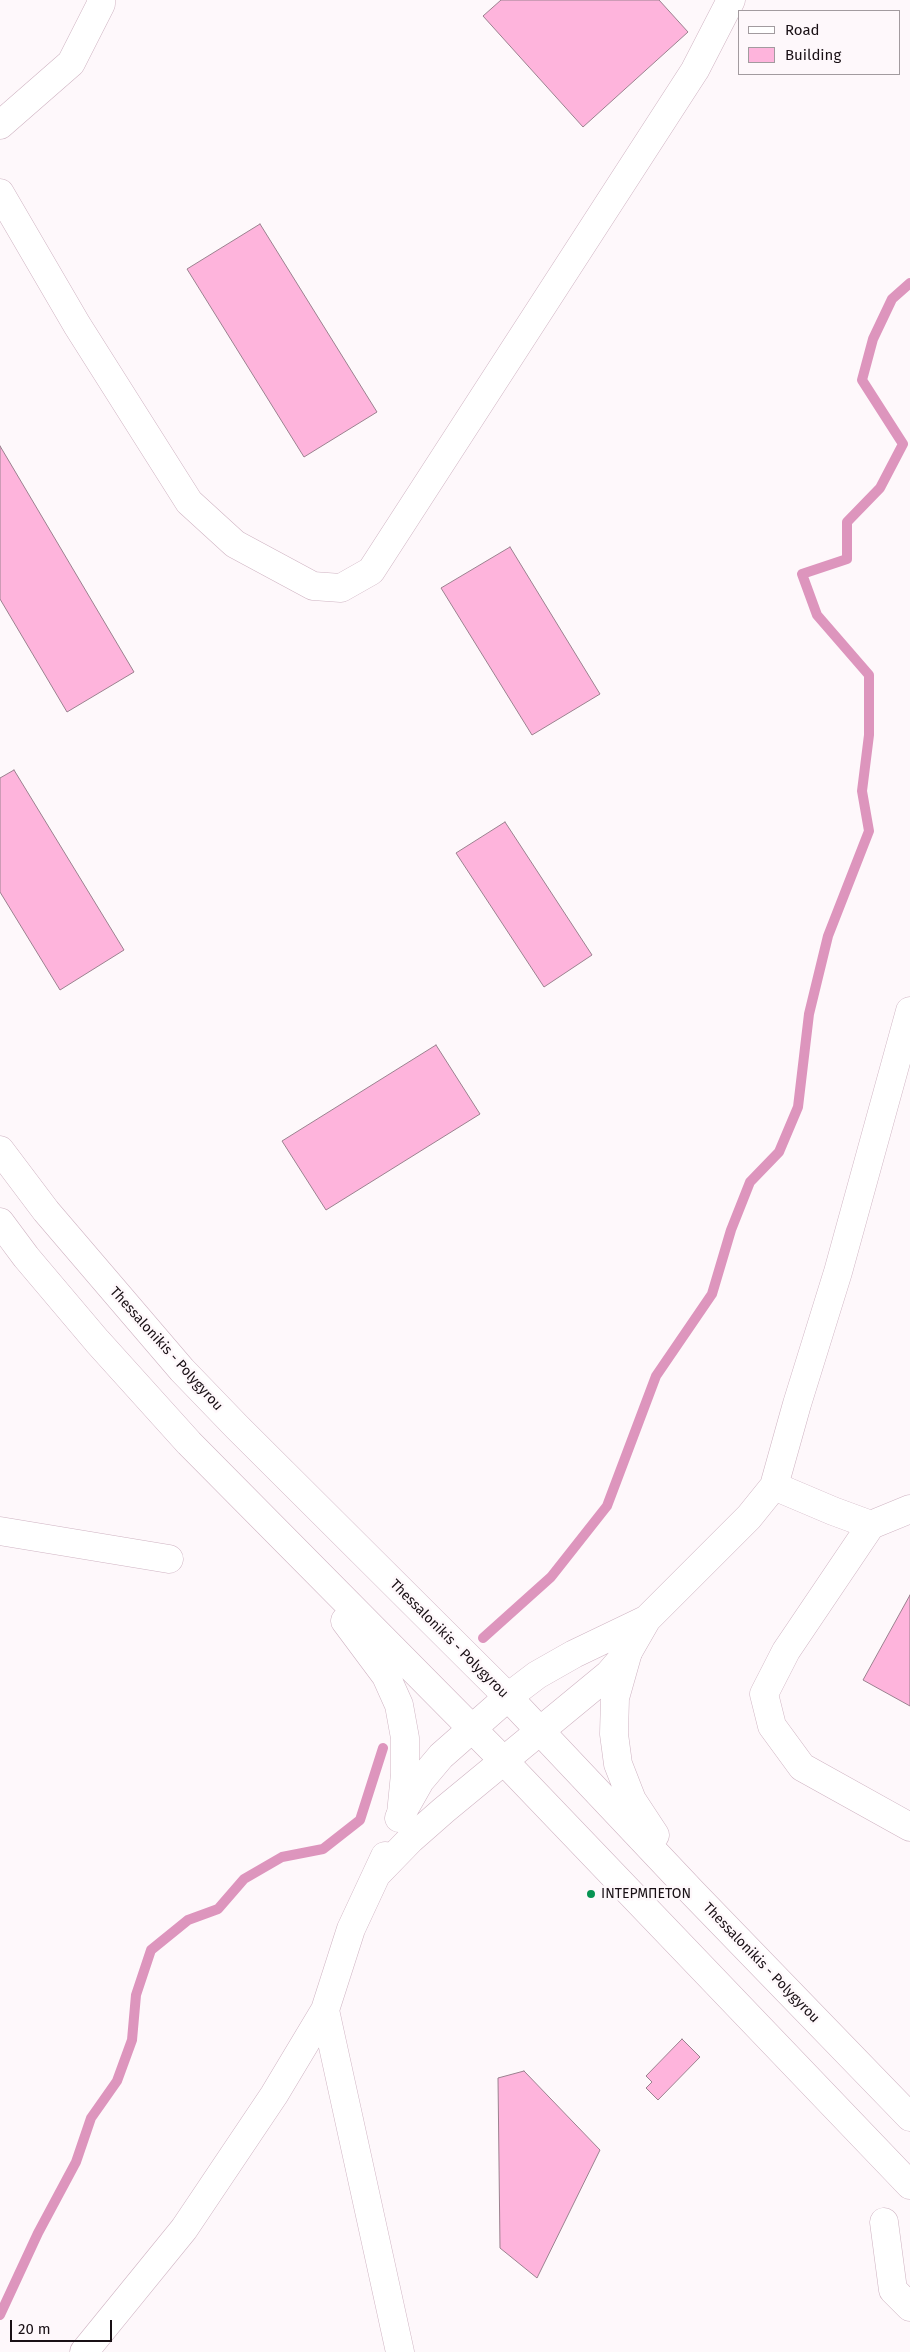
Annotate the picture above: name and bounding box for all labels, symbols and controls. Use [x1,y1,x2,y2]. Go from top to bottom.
legend [738,10,900,75]
text: Road [785,21,820,39]
text: Building [785,46,841,64]
street label: Thessalonikis - Polygyrou [106,1284,226,1414]
street label: Thessalonikis - Polygyrou [386,1576,512,1702]
place label: ΙΝΤΕΡΜΠΕΤΟΝ [601,1886,691,1902]
marker: ΙΝΤΕΡΜΠΕΤΟΝ [585,1888,597,1900]
street label: Thessalonikis - Polygyrou [699,1899,823,2027]
scale bar [12,2310,115,2342]
text: 20 m [18,2320,51,2338]

